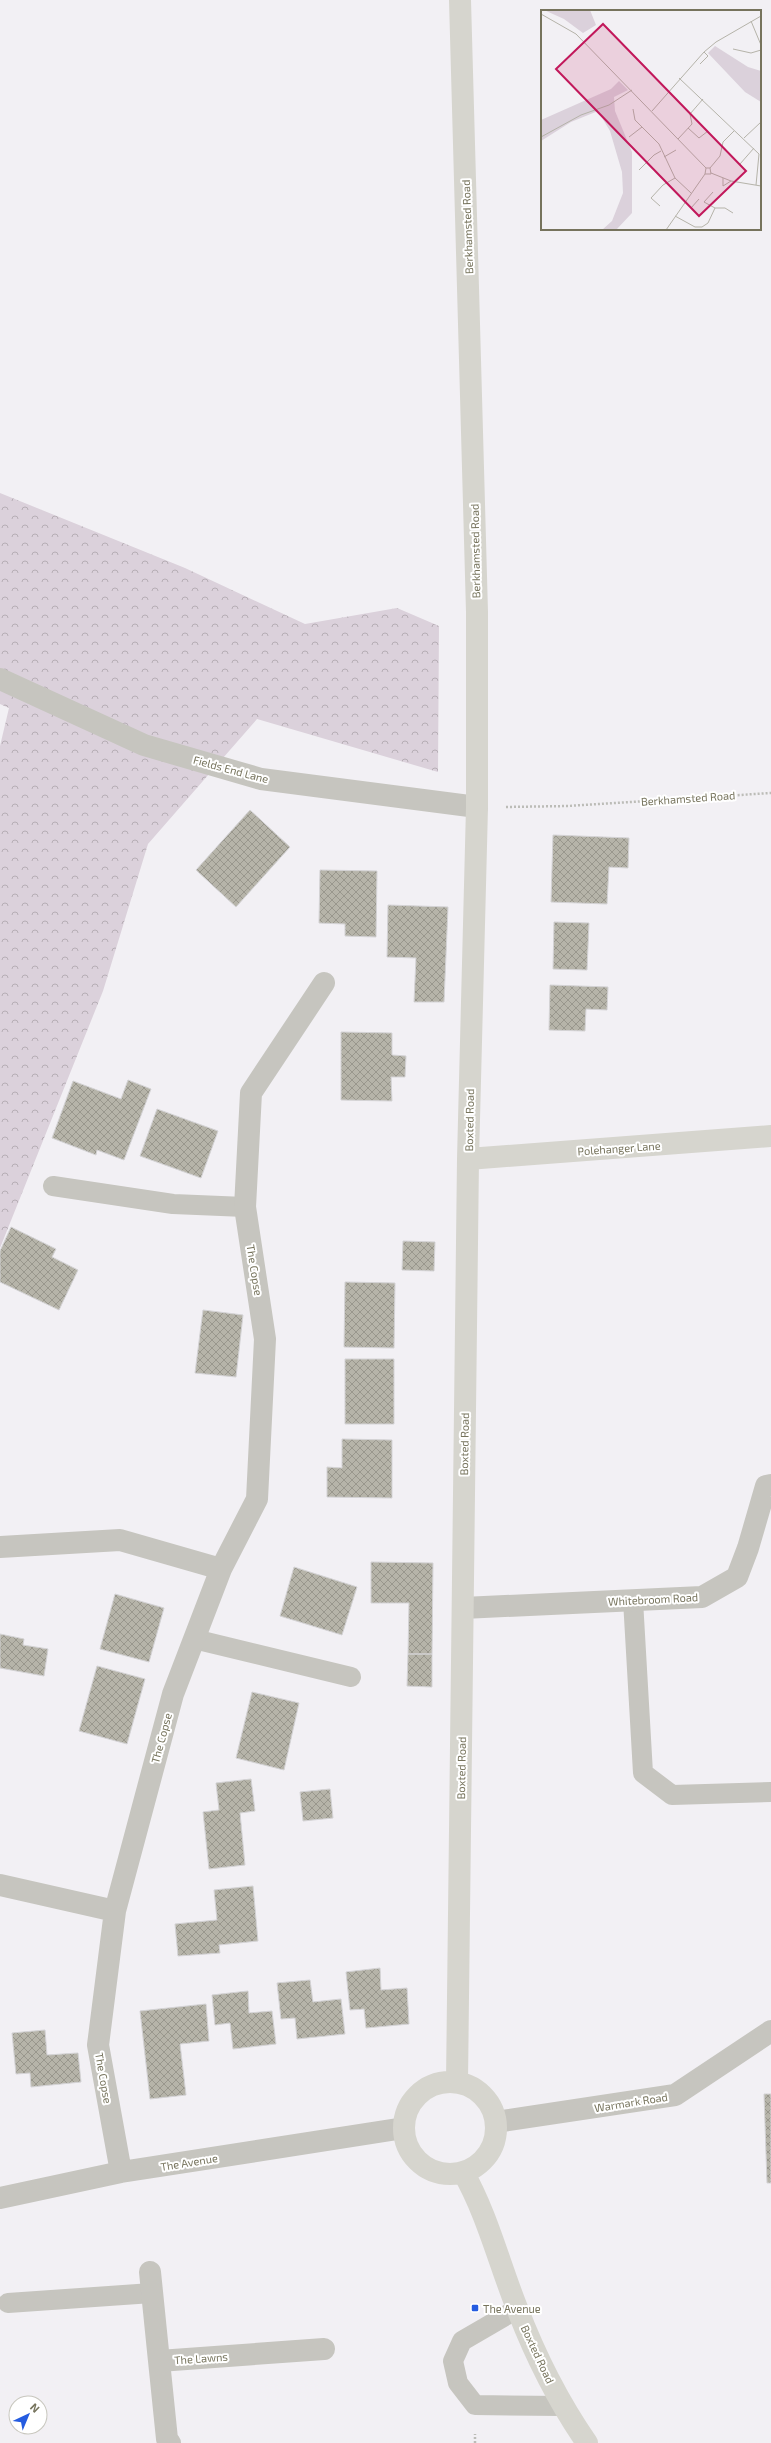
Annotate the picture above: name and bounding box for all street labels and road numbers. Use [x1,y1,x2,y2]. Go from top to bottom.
street label: Berkhamsted Road [459,180,475,274]
street label: Berkhamsted Road [468,504,482,598]
street label: Fields End Lane [192,753,270,785]
street label: Berkhamsted Road [640,788,736,808]
street label: Boxted Road [462,1088,476,1152]
street label: Polehanger Lane [577,1139,661,1157]
street label: The Copse [245,1244,265,1297]
street label: Boxted Road [457,1412,471,1476]
street label: Whitebroom Road [608,1590,698,1608]
street label: The Copse [148,1711,174,1765]
street label: Boxted Road [454,1736,468,1800]
street label: The Copse [93,2051,115,2105]
street label: Warmark Road [593,2090,669,2114]
street label: The Avenue [159,2151,219,2173]
street label: Boxted Road [519,2323,557,2385]
street label: The Lawns [174,2350,229,2366]

